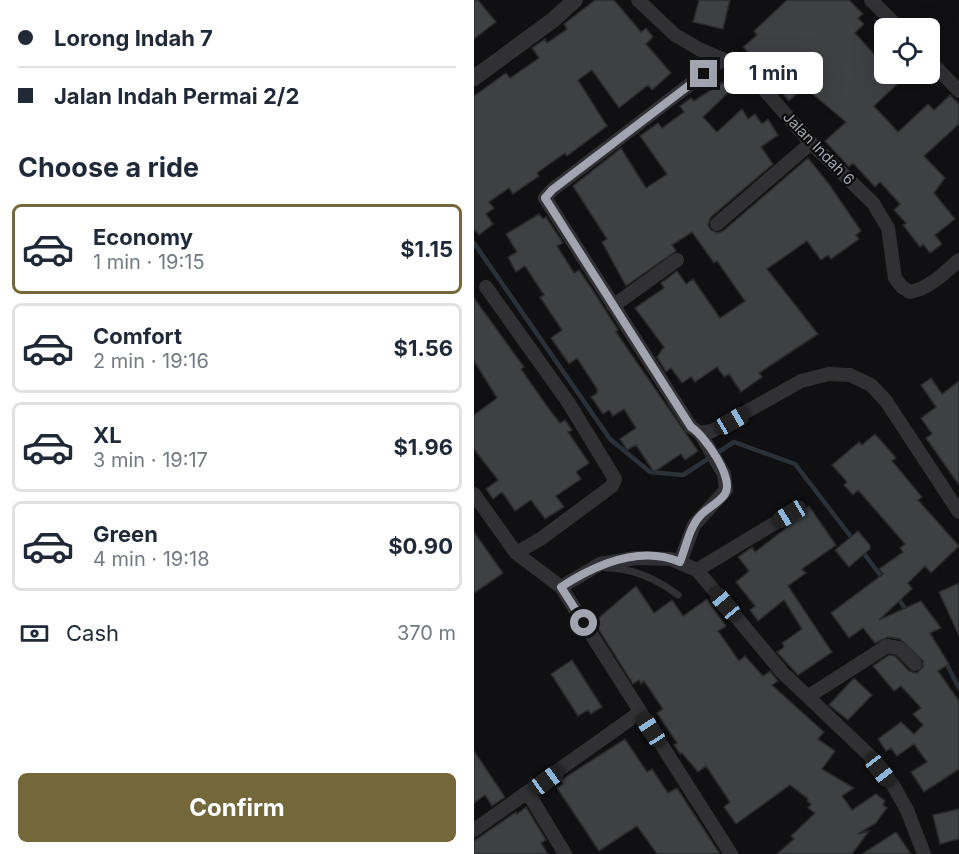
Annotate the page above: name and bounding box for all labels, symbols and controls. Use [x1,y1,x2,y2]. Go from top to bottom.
map controls [874,18,940,84]
button: locate [874,18,940,84]
text: Lorong Indah 7 [54,25,213,51]
callout: 1 min [725,53,824,95]
route end [690,60,717,87]
text: 1 min [749,61,798,85]
text: Jalan Indah Permai 2/2 [54,83,299,109]
street label: Jalan Indah 6 [779,107,859,189]
text: Choose a ride [18,151,199,184]
icon: car [21,222,75,276]
text: Economy [93,224,193,250]
text: $1.15 [400,236,453,262]
text: 1 min · 19:15 [93,250,205,274]
icon: car [21,321,75,375]
text: Comfort [93,323,182,349]
text: $1.56 [394,335,453,361]
text: 2 min · 19:16 [93,349,209,373]
car [712,404,752,438]
icon: car [21,420,75,474]
text: XL [93,422,122,448]
text: $1.96 [393,434,453,460]
text: 3 min · 19:17 [93,448,208,472]
car [770,497,810,531]
icon: car [21,519,75,573]
text: Green [93,521,158,547]
text: $0.90 [388,533,453,559]
text: 4 min · 19:18 [93,547,210,571]
car [707,584,743,624]
route start [570,609,597,636]
icon: cash [18,617,51,650]
text: Cash [66,620,119,646]
text: 370 m [397,621,456,645]
car [634,710,668,750]
car [862,750,898,790]
car [527,762,567,798]
button: Confirm [18,773,456,842]

